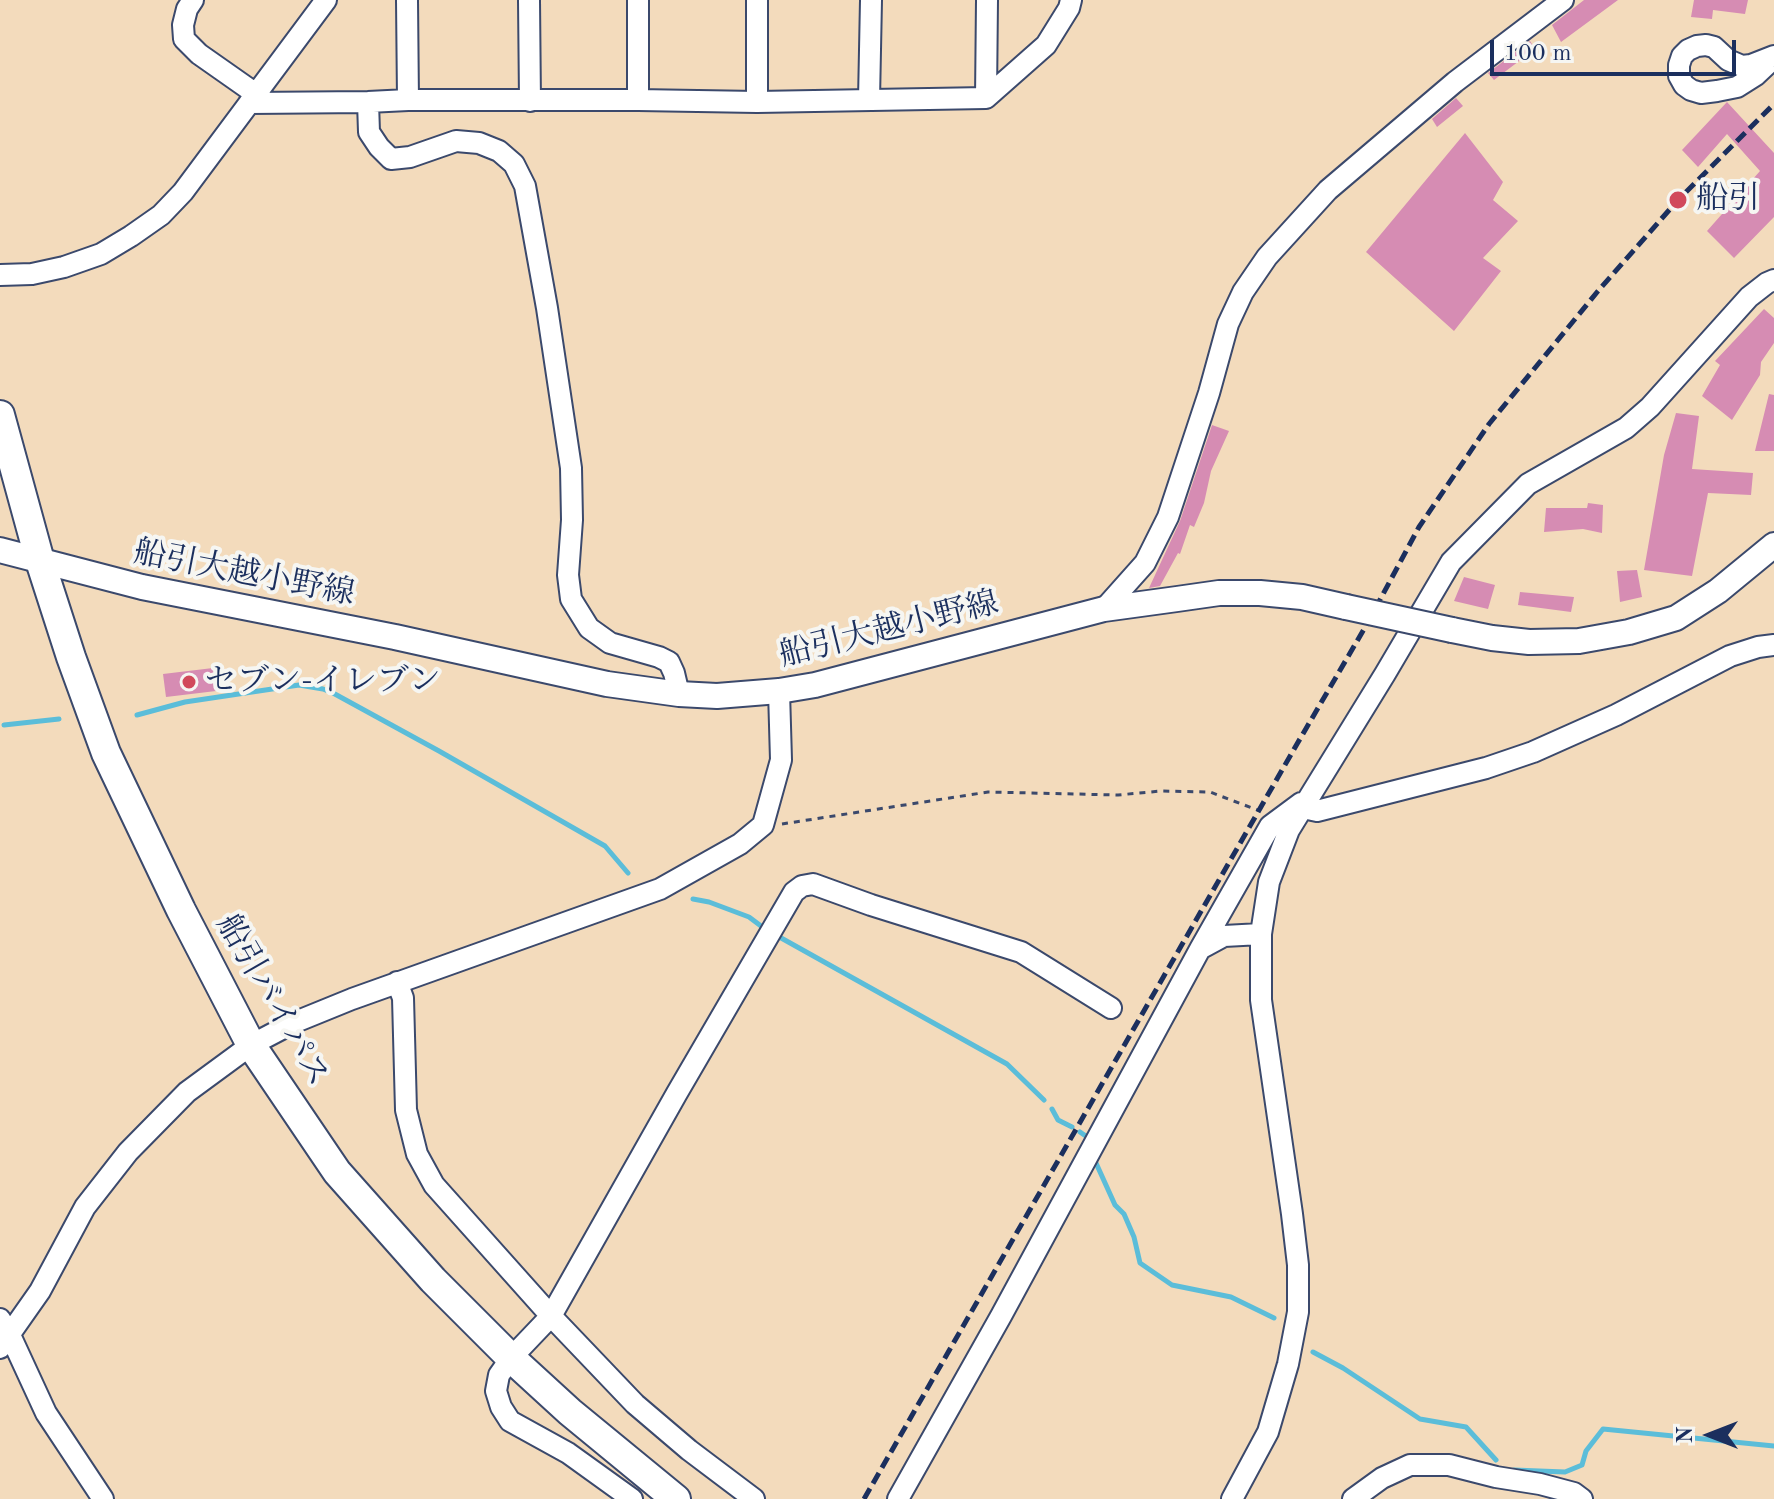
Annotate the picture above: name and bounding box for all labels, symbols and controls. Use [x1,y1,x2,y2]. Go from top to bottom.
scale bar [1494,24,1740,74]
text: 100 m [1504,42,1572,66]
place label: 船引 [1696,181,1760,219]
marker: 船引 [1667,189,1689,211]
street label: 船引大越小野線 [130,534,358,614]
street label: 船引大越小野線 [776,584,1002,676]
place label: セブン-イレブン [205,663,441,701]
marker: セブン-イレブン [180,673,198,691]
street label: 船引バイパス [207,908,337,1094]
north arrow [1670,1395,1750,1475]
text: N [1675,1427,1697,1443]

